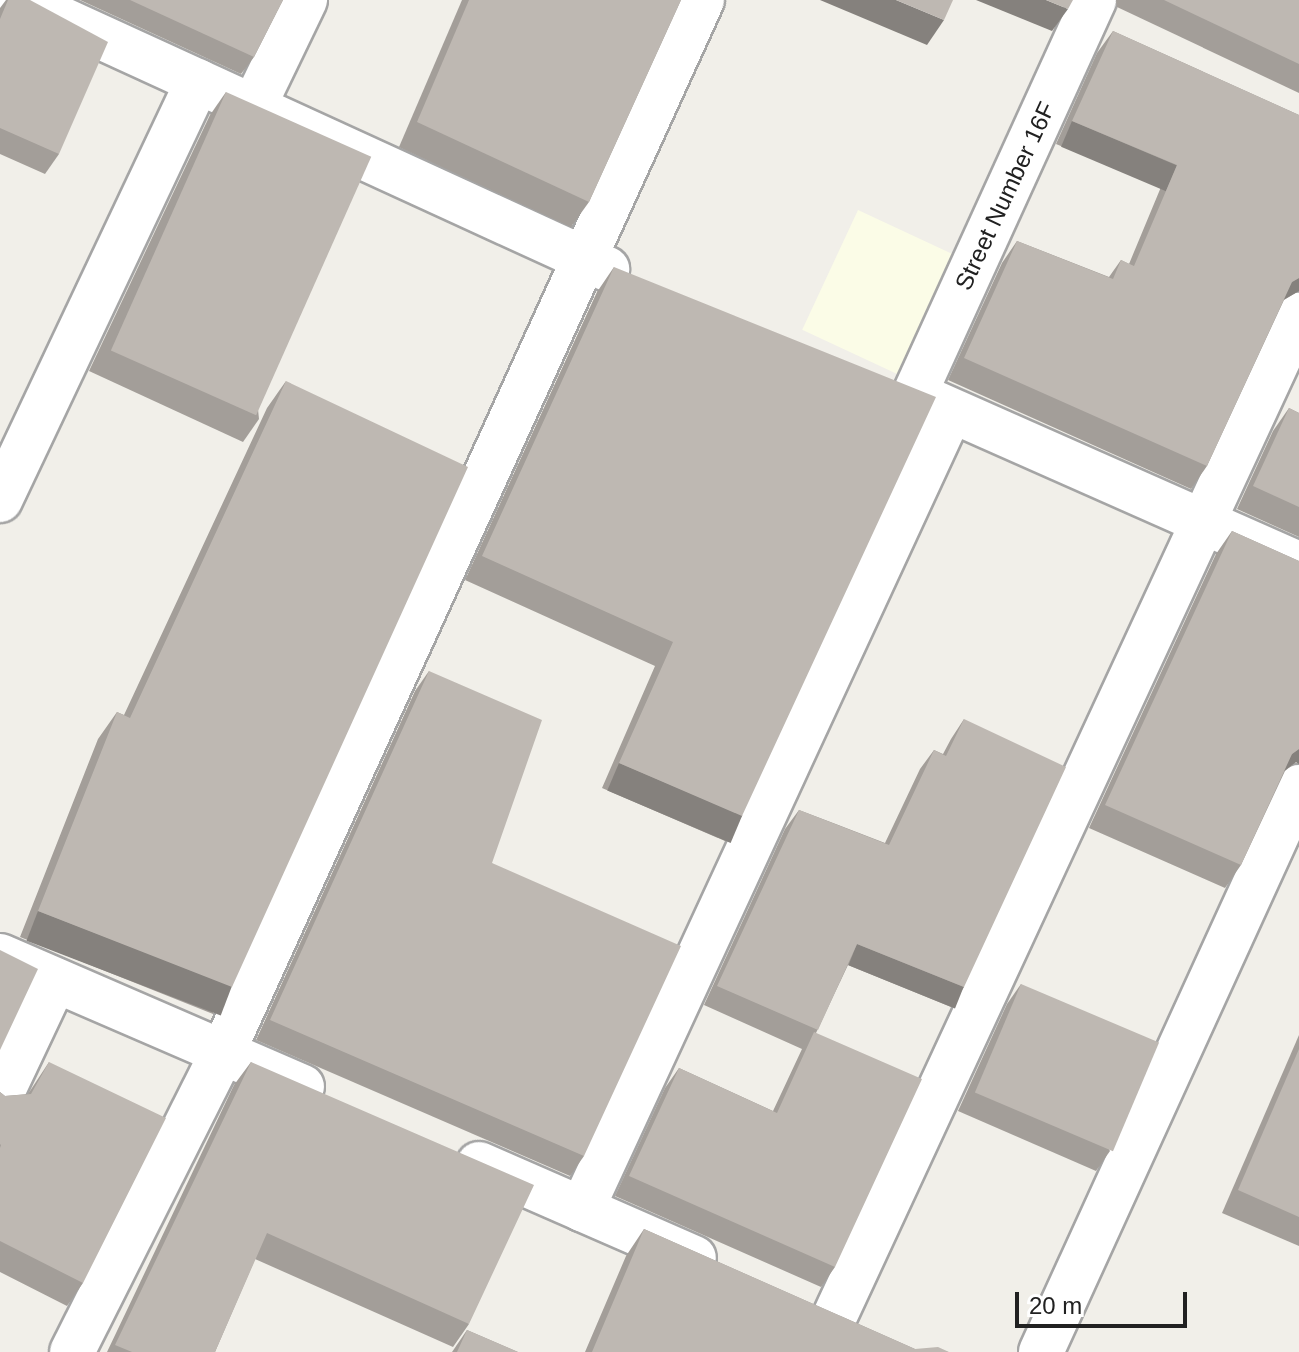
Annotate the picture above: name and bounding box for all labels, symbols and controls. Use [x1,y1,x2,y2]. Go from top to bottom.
street label: Street Number 16F [949,97,1061,295]
scale bar [1019,1276,1191,1326]
text: 20 m [1029,1292,1082,1319]

